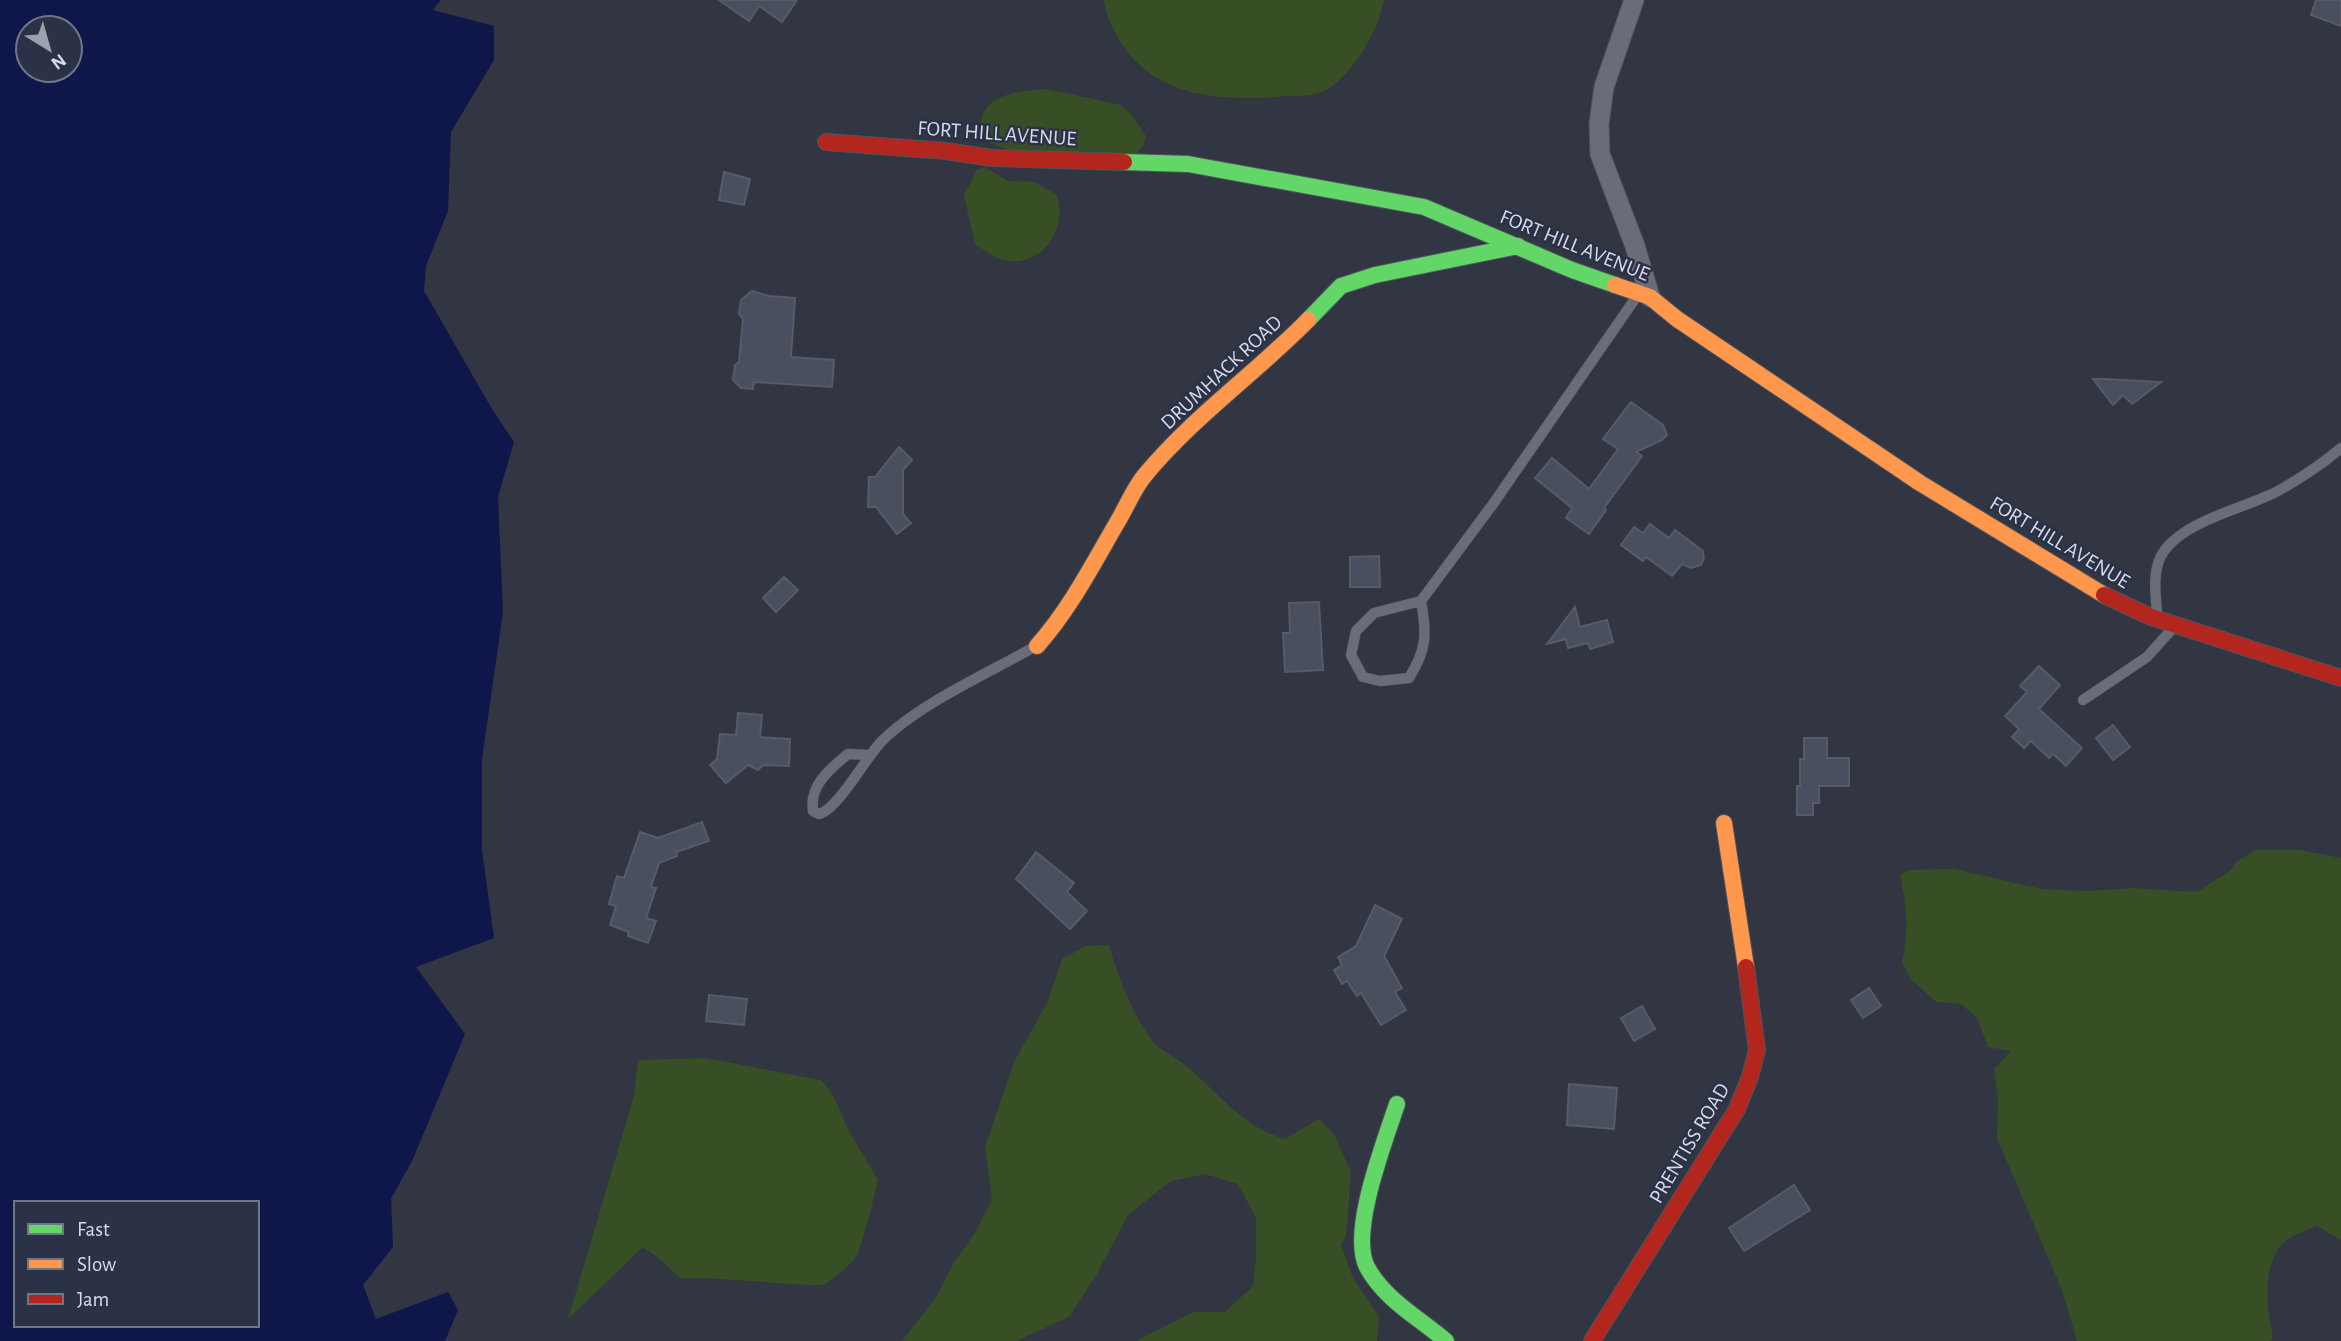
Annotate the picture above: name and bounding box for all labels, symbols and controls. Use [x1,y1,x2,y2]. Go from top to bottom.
north arrow [14,14,84,84]
text: N [47,50,69,73]
street label: FORT HILL AVENUE [917,117,1077,150]
street label: FORT HILL AVENUE [1497,206,1653,285]
street label: DRUMHACK ROAD [1157,311,1286,434]
street label: FORT HILL AVENUE [1986,492,2133,592]
street label: PRENTISS ROAD [1645,1079,1733,1207]
legend [14,1201,259,1327]
text: Fast [77,1219,110,1240]
text: Slow [77,1254,116,1275]
text: Jam [77,1289,109,1310]

